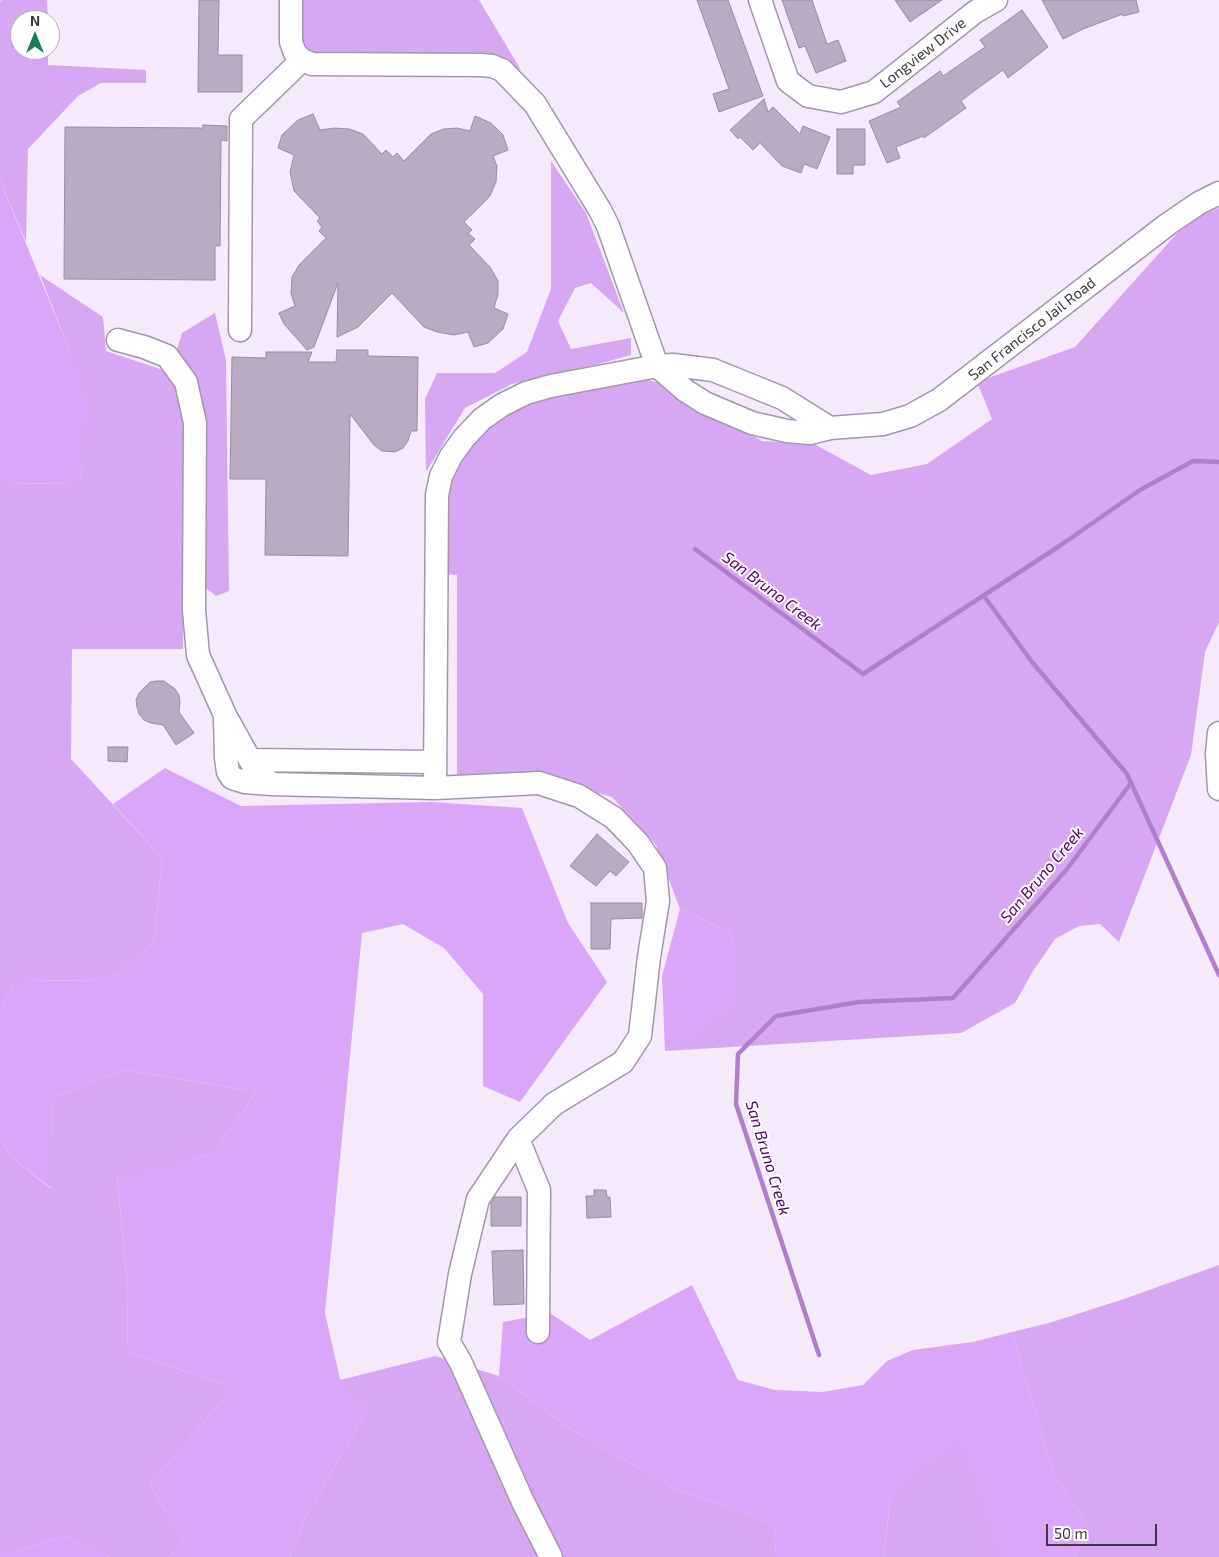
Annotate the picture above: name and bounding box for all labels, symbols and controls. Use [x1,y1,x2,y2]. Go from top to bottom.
north arrow [10,10,60,60]
text: N [30,12,40,29]
street label: Longview Drive [876,14,970,92]
street label: San Francisco Jail Road [965,274,1099,384]
water label: San Bruno Creek [719,548,825,634]
water label: San Bruno Creek [996,823,1088,927]
water label: San Bruno Creek [741,1098,795,1218]
scale bar [1049,1514,1160,1546]
text: 50 m [1054,1524,1088,1542]

